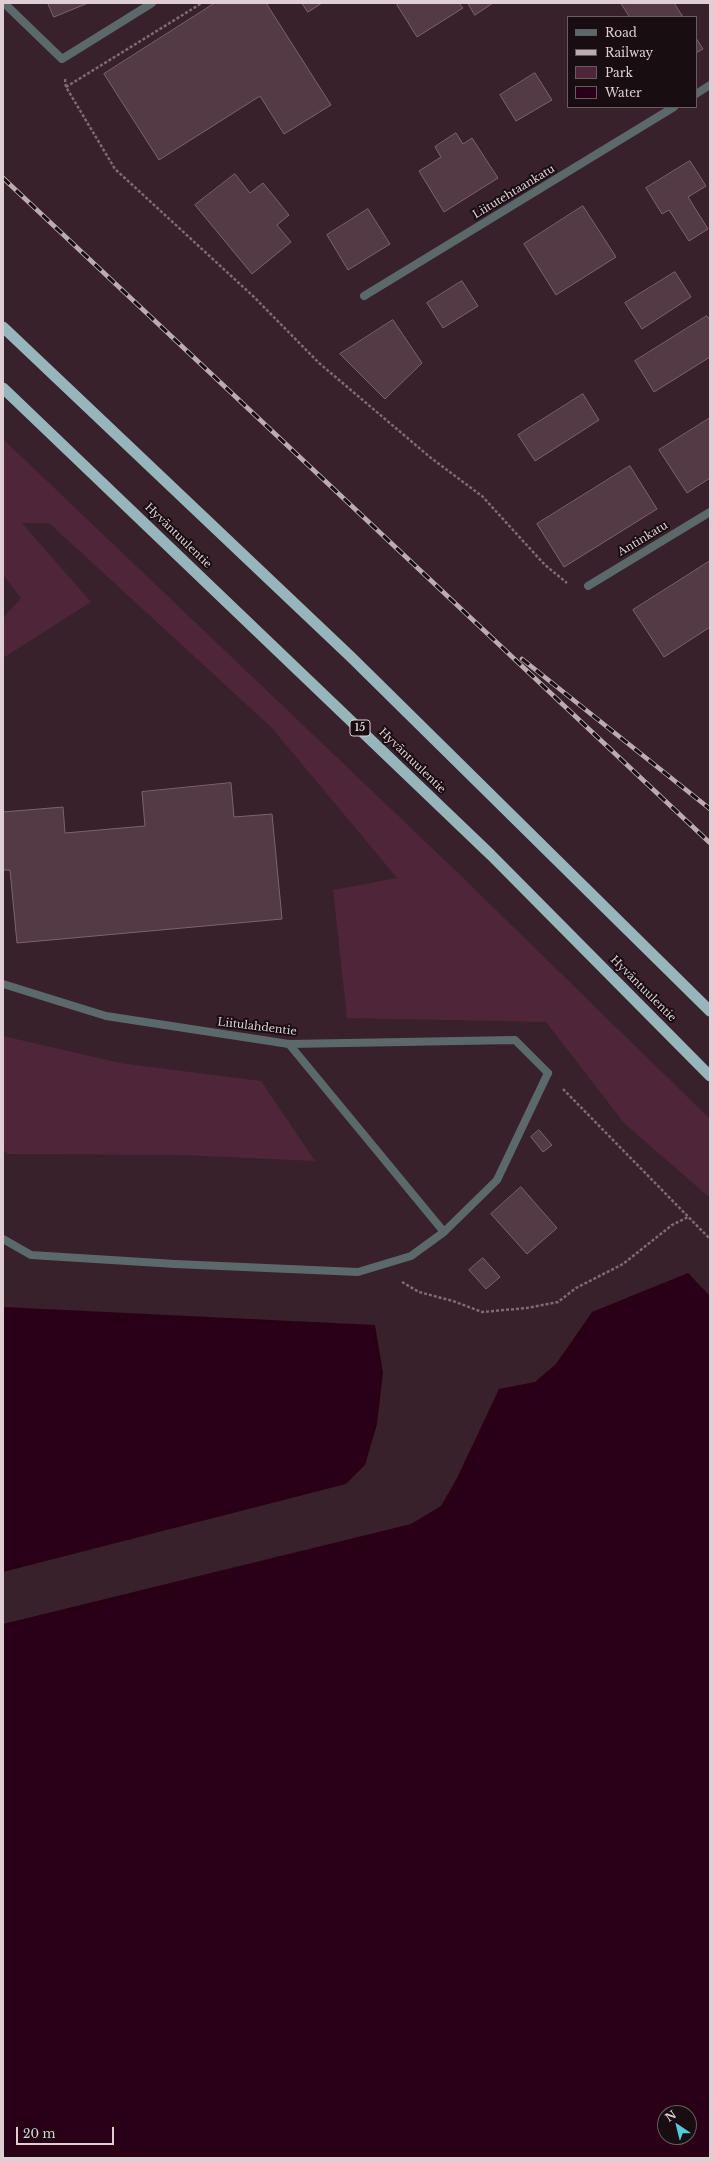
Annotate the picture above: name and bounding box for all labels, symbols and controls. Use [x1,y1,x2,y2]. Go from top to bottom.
legend [567,16,697,108]
text: Road [605,25,637,40]
text: Railway [605,45,653,60]
text: Park [605,65,633,80]
text: Water [605,85,642,100]
street label: Liitutehtaankatu [471,162,557,222]
street label: Hyväntuulentie [142,501,214,571]
street label: Antinkatu [616,519,670,559]
road number: 15 [350,720,370,736]
street label: Hyväntuulentie [376,726,448,796]
street label: Hyväntuulentie [607,953,679,1025]
street label: Liitulahdentie [217,1016,297,1038]
north arrow [657,2105,697,2145]
text: N [662,2107,679,2125]
scale bar [18,2119,116,2145]
text: 20 m [23,2126,55,2141]

